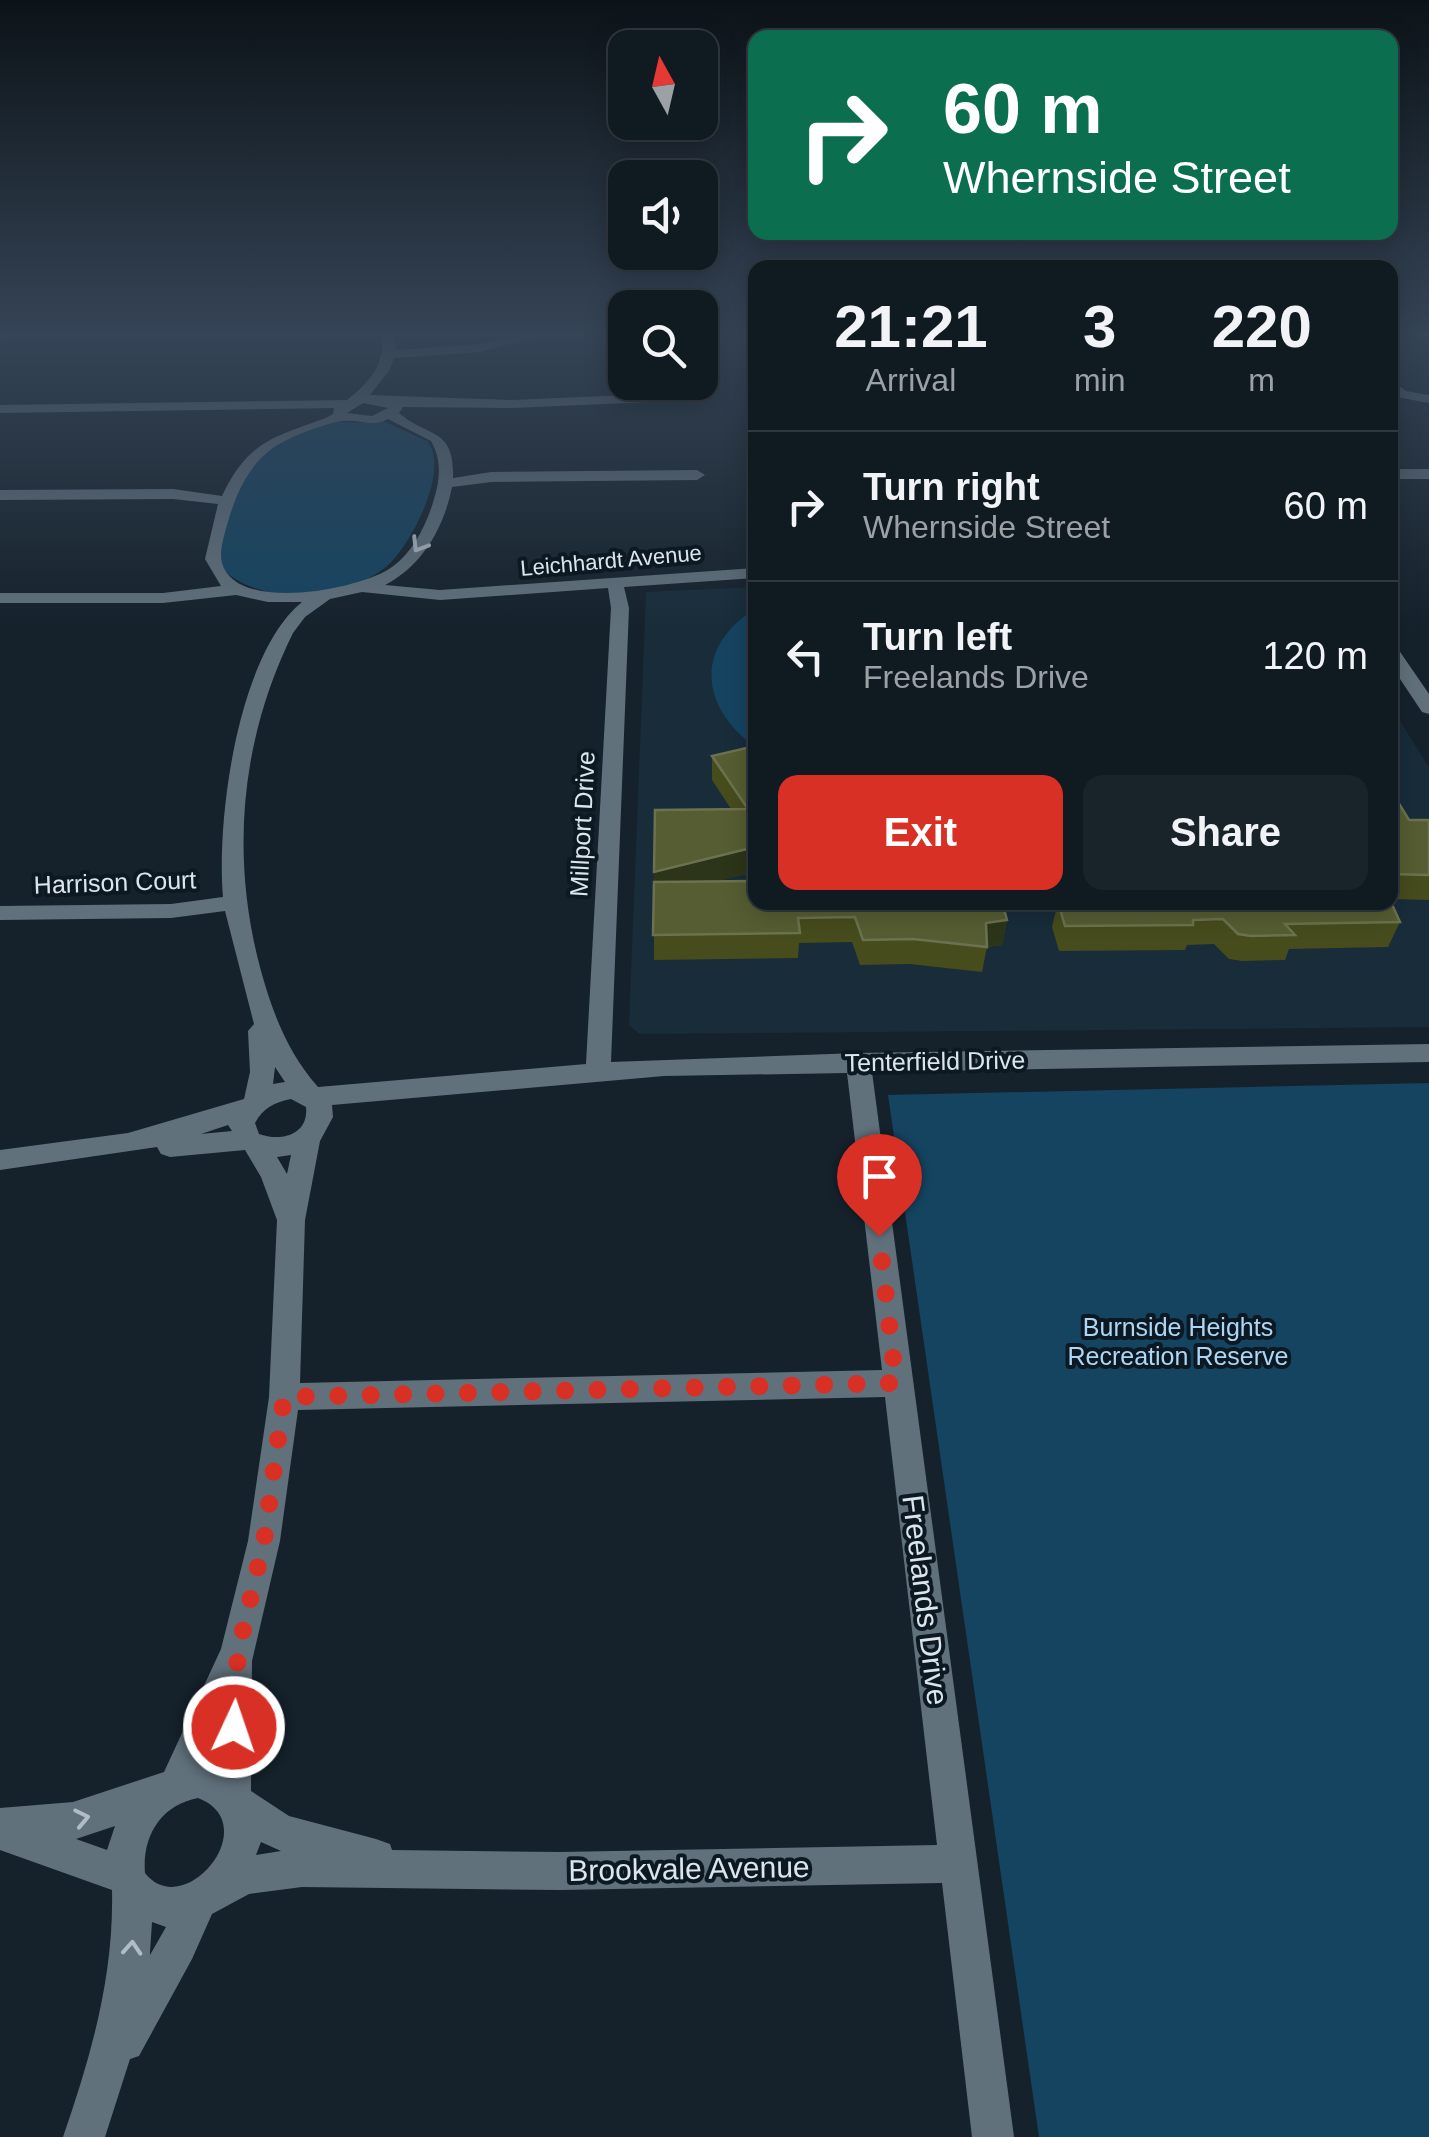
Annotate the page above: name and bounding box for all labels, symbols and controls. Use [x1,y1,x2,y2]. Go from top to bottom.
north arrow [608,30,718,140]
map controls [608,30,718,400]
icon: right [778,70,908,200]
text: 60 m [943,70,1103,148]
text: Whernside Street [943,152,1291,203]
button: sound [608,160,718,270]
button: search [608,290,718,400]
text: 21:21 [834,293,988,360]
text: 3 [1083,293,1116,360]
text: 220 [1212,293,1312,360]
text: Arrival [866,362,956,398]
text: min [1074,362,1125,398]
text: m [1248,362,1275,398]
text: Turn right [863,466,1040,508]
icon: right [778,479,833,534]
text: 60 m [1284,485,1368,527]
text: Whernside Street [863,509,1110,545]
one-way arrow [412,535,431,553]
street label: Leichhardt Avenue [519,540,703,581]
text: Turn left [863,616,1012,658]
icon: left [778,629,833,684]
text: 120 m [1262,635,1368,677]
text: Freelands Drive [863,659,1089,695]
street label: Millport Drive [564,750,600,898]
button: Exit [778,775,1063,890]
button: Share [1083,775,1368,890]
street label: Harrison Court [33,865,197,899]
street label: Tenterfield Drive [844,1045,1026,1077]
pin [837,1134,922,1237]
icon: arrive [852,1149,907,1204]
park label: Burnside Heights Recreation Reserve [1068,1313,1288,1370]
street label: Freelands Drive [896,1493,955,1707]
position arrow [182,1675,286,1779]
one-way arrow [73,1809,90,1830]
street label: Brookvale Avenue [568,1850,810,1887]
one-way arrow [121,1940,143,1956]

